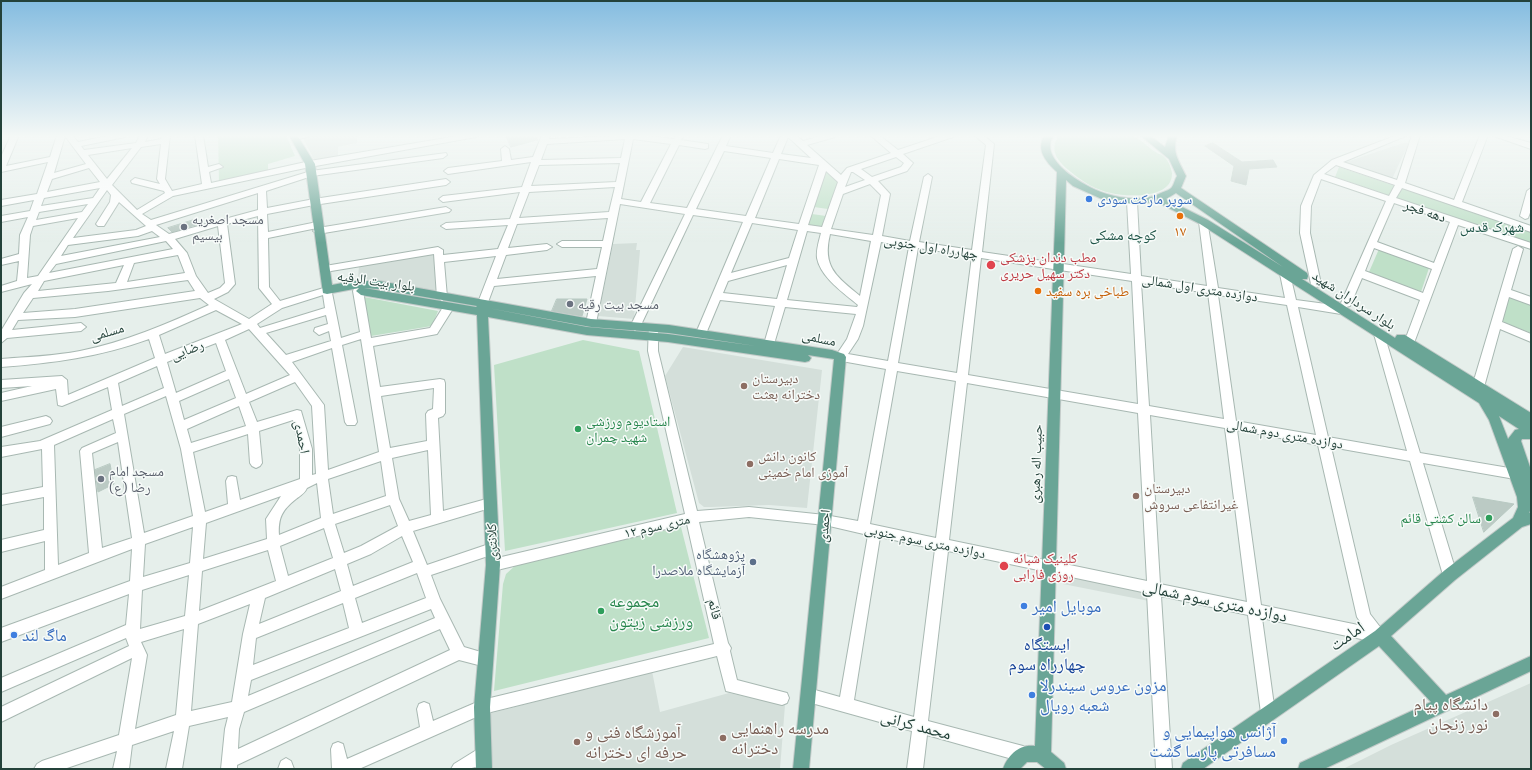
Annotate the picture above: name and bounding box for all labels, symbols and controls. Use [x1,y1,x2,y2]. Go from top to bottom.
place label: سوپر مارکت سودی [1097,191,1192,207]
marker: سوپر مارکت سودی [1084,194,1094,204]
street label: دهه فجر [1402,196,1448,226]
place label: مسجد اصغریه بیسیم [192,211,264,244]
marker: ۱۷ [1175,211,1185,221]
district label: شهرک قدس [1460,218,1524,236]
marker: مسجد اصغریه بیسیم [179,222,189,232]
place label: ۱۷ [1174,223,1186,239]
district label: کوچه مشکی [1090,226,1156,244]
street label: چهارراه اول جنوبی [883,231,979,263]
place label: مطب دندان پزشکی دکتر سهیل حریری [1000,249,1096,282]
marker: مطب دندان پزشکی دکتر سهیل حریری [985,259,997,271]
street label: بلوار بیت الرقیه [336,267,416,295]
street label: بلوار سرداران شهید [1309,267,1399,333]
street label: دوازده متری اول شمالی [1141,271,1259,305]
place label: طباخی بره سفید [1046,283,1129,299]
marker: طباخی بره سفید [1033,286,1043,296]
place label: مسجد بیت رقیه [578,296,659,312]
marker: مسجد بیت رقیه [565,299,575,309]
street label: مسلمی [88,319,126,345]
street label: مسلمی [800,326,838,350]
street label: رضایی [168,336,206,364]
place label: دبیرستان دخترانه بعثت [752,370,820,402]
marker: دبیرستان دخترانه بعثت [739,381,749,391]
place label: استادیوم ورزشی شهید چمران [586,413,670,446]
street label: دوازده متری دوم شمالی [1225,415,1345,453]
street label: احمدی [291,419,313,455]
marker: استادیوم ورزشی شهید چمران [573,424,583,434]
street label: حبیب اله رهبری [1026,424,1046,504]
place label: کانون دانش آموزی امام خمینی [758,448,848,480]
marker: کانون دانش آموزی امام خمینی [745,459,755,469]
place label: مسجد امام رضا (ع) [109,463,164,496]
marker: مسجد امام رضا (ع) [96,474,106,484]
place label: دبیرستان غیرانتفاعی سروش [1144,480,1238,512]
marker: دبیرستان غیرانتفاعی سروش [1131,491,1141,501]
street label: احمدی [814,509,834,543]
street label: ۱۲ متری سوم [622,510,692,542]
place label: سالن کشتی قائم [1400,510,1481,526]
marker: سالن کشتی قائم [1484,513,1494,523]
street label: دوازده متری سوم جنوبی [863,520,987,562]
street label: کلانتری [483,523,501,561]
place label: پژوهشگاه آزمایشگاه ملاصدرا [652,546,745,578]
place label: کلینیک شبانه روزی فارابی [1013,550,1077,582]
marker: پژوهشگاه آزمایشگاه ملاصدرا [748,557,758,567]
marker: کلینیک شبانه روزی فارابی [998,560,1010,572]
street label: دوازده متری سوم شمالی [1141,576,1289,626]
place label: مجموعه ورزشی زیتون [609,591,693,631]
place label: موبایل امیر [1032,596,1101,616]
street label: قائم [704,597,726,621]
marker: موبایل امیر [1019,601,1029,611]
marker: مجموعه ورزشی زیتون [596,606,606,616]
street label: امامت [1326,617,1368,655]
marker: ایستگاه چهارراه سوم [1042,622,1052,632]
place label: ماگ لند [22,625,67,645]
marker: ماگ لند [9,630,19,640]
place label: ایستگاه چهارراه سوم [1009,634,1085,674]
place label: مزون عروس سیندرلا شعبه رویال [1040,675,1166,715]
marker: مزون عروس سیندرلا شعبه رویال [1027,690,1037,700]
place label: دانشگاه پیام نور زنجان [1414,694,1488,734]
street label: محمد کرانی [878,706,954,744]
marker: دانشگاه پیام نور زنجان [1491,709,1501,719]
place label: مدرسه راهنمایی دخترانه [731,718,829,758]
place label: آژانس هواپیمایی و مسافرتی پارسا گشت [1149,721,1276,761]
place label: آموزشگاه فنی و حرفه ای دخترانه [585,722,687,762]
marker: مدرسه راهنمایی دخترانه [718,733,728,743]
marker: آژانس هواپیمایی و مسافرتی پارسا گشت [1279,736,1289,746]
marker: آموزشگاه فنی و حرفه ای دخترانه [572,737,582,747]

